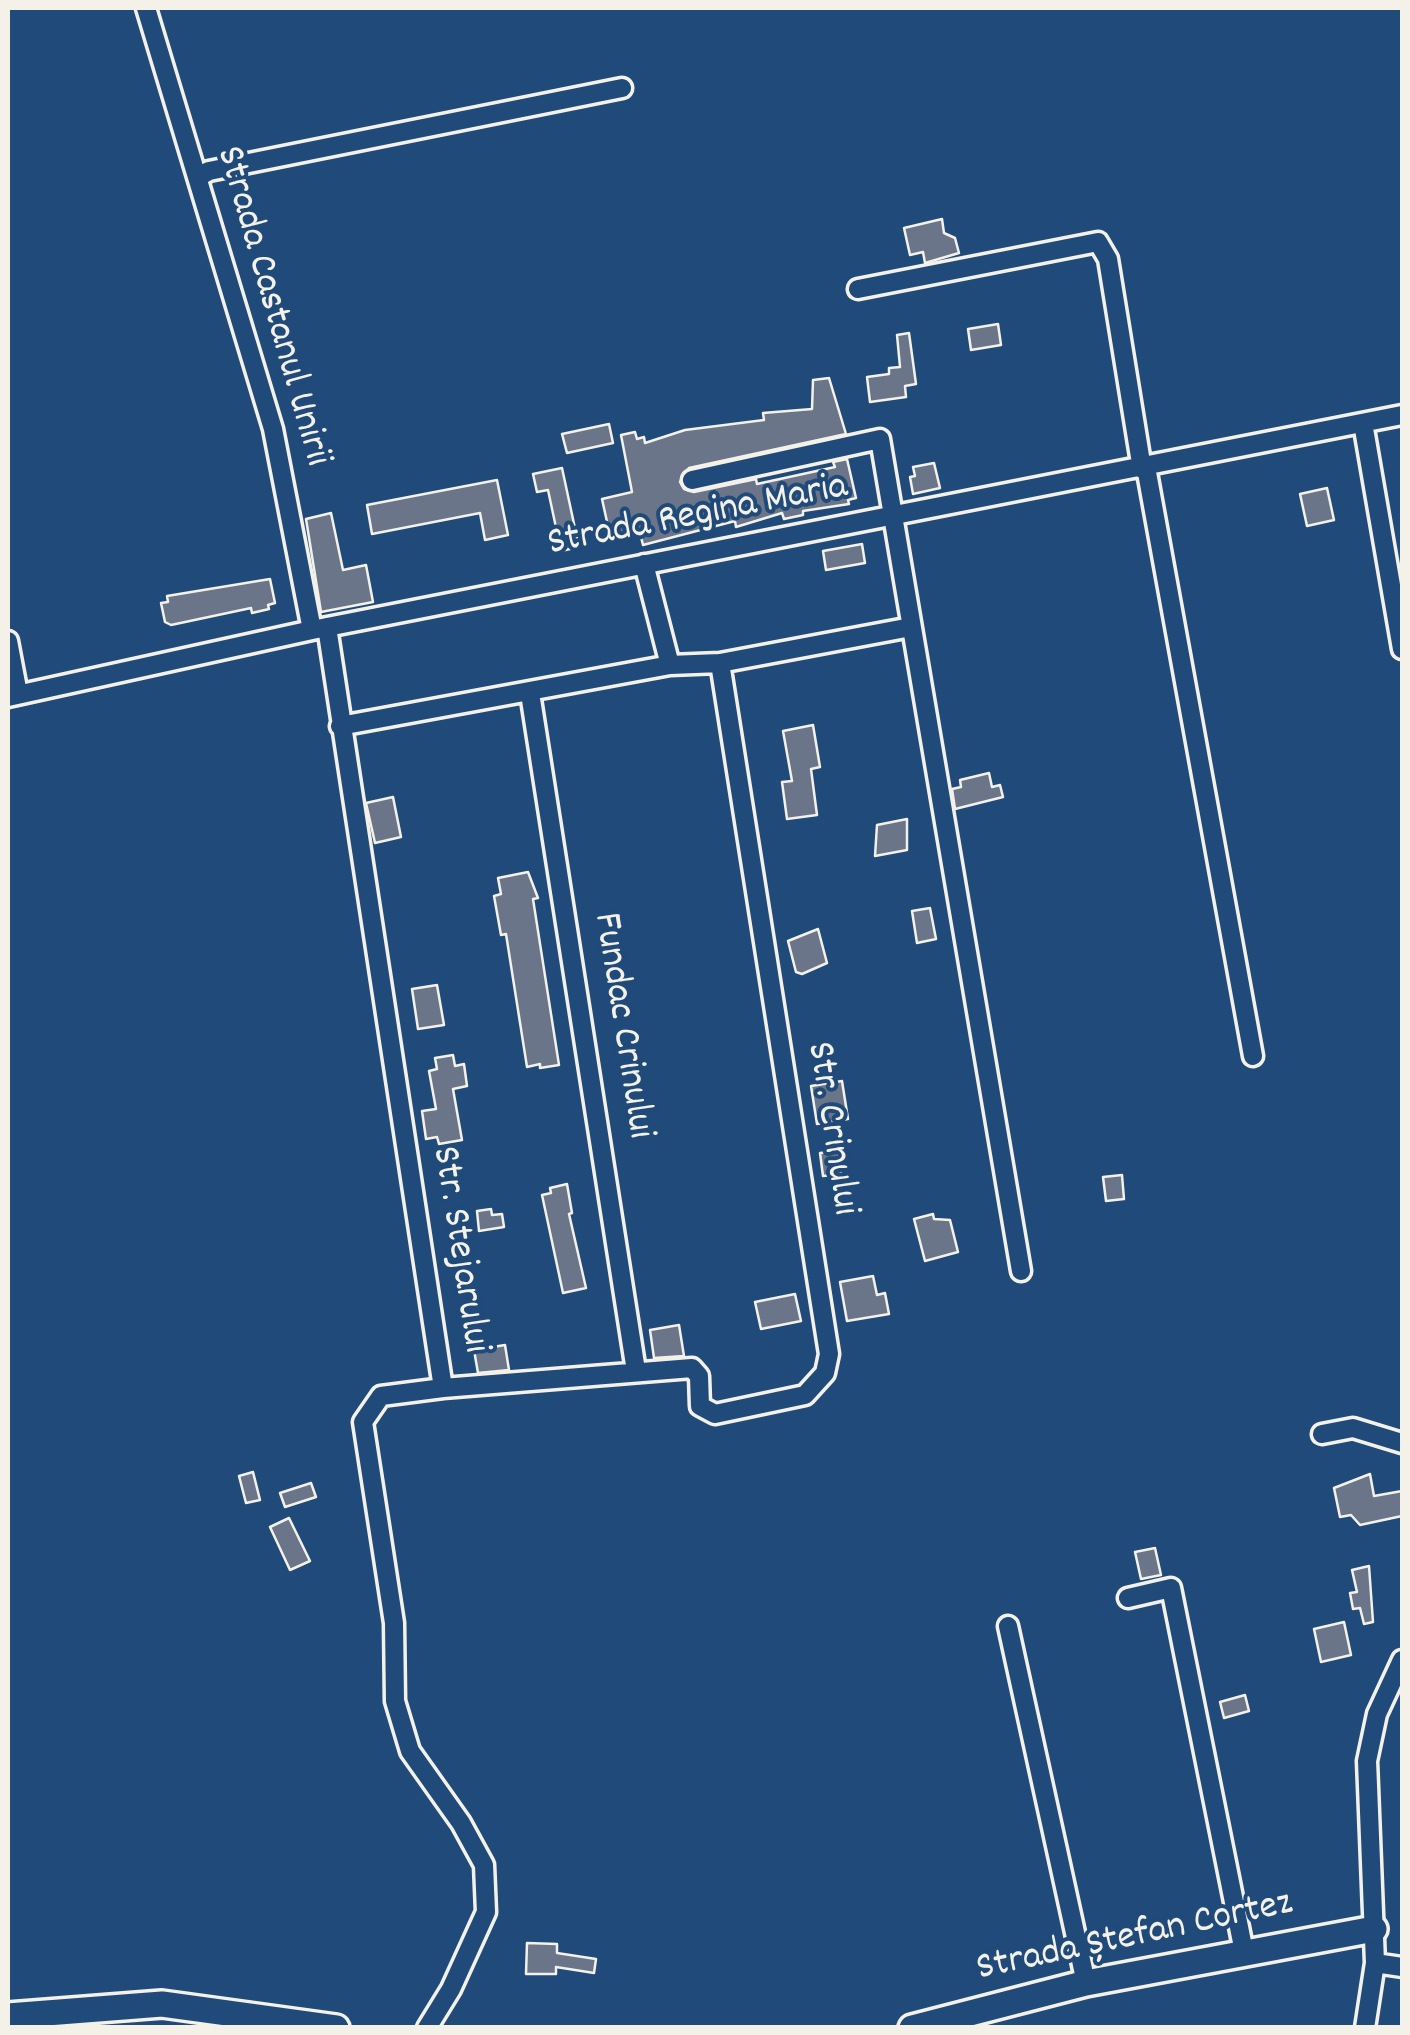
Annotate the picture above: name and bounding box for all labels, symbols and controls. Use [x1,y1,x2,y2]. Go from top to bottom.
street label: Strada Castanul Unirii [201,142,339,472]
street label: Strada Regina Maria [544,465,852,571]
street label: Fundac Crinului [578,910,662,1142]
street label: Str. Crinului [792,1039,866,1219]
street label: Str. Stejarului [417,1143,497,1357]
street label: Strada Ștefan Cortez [973,1882,1297,1996]

